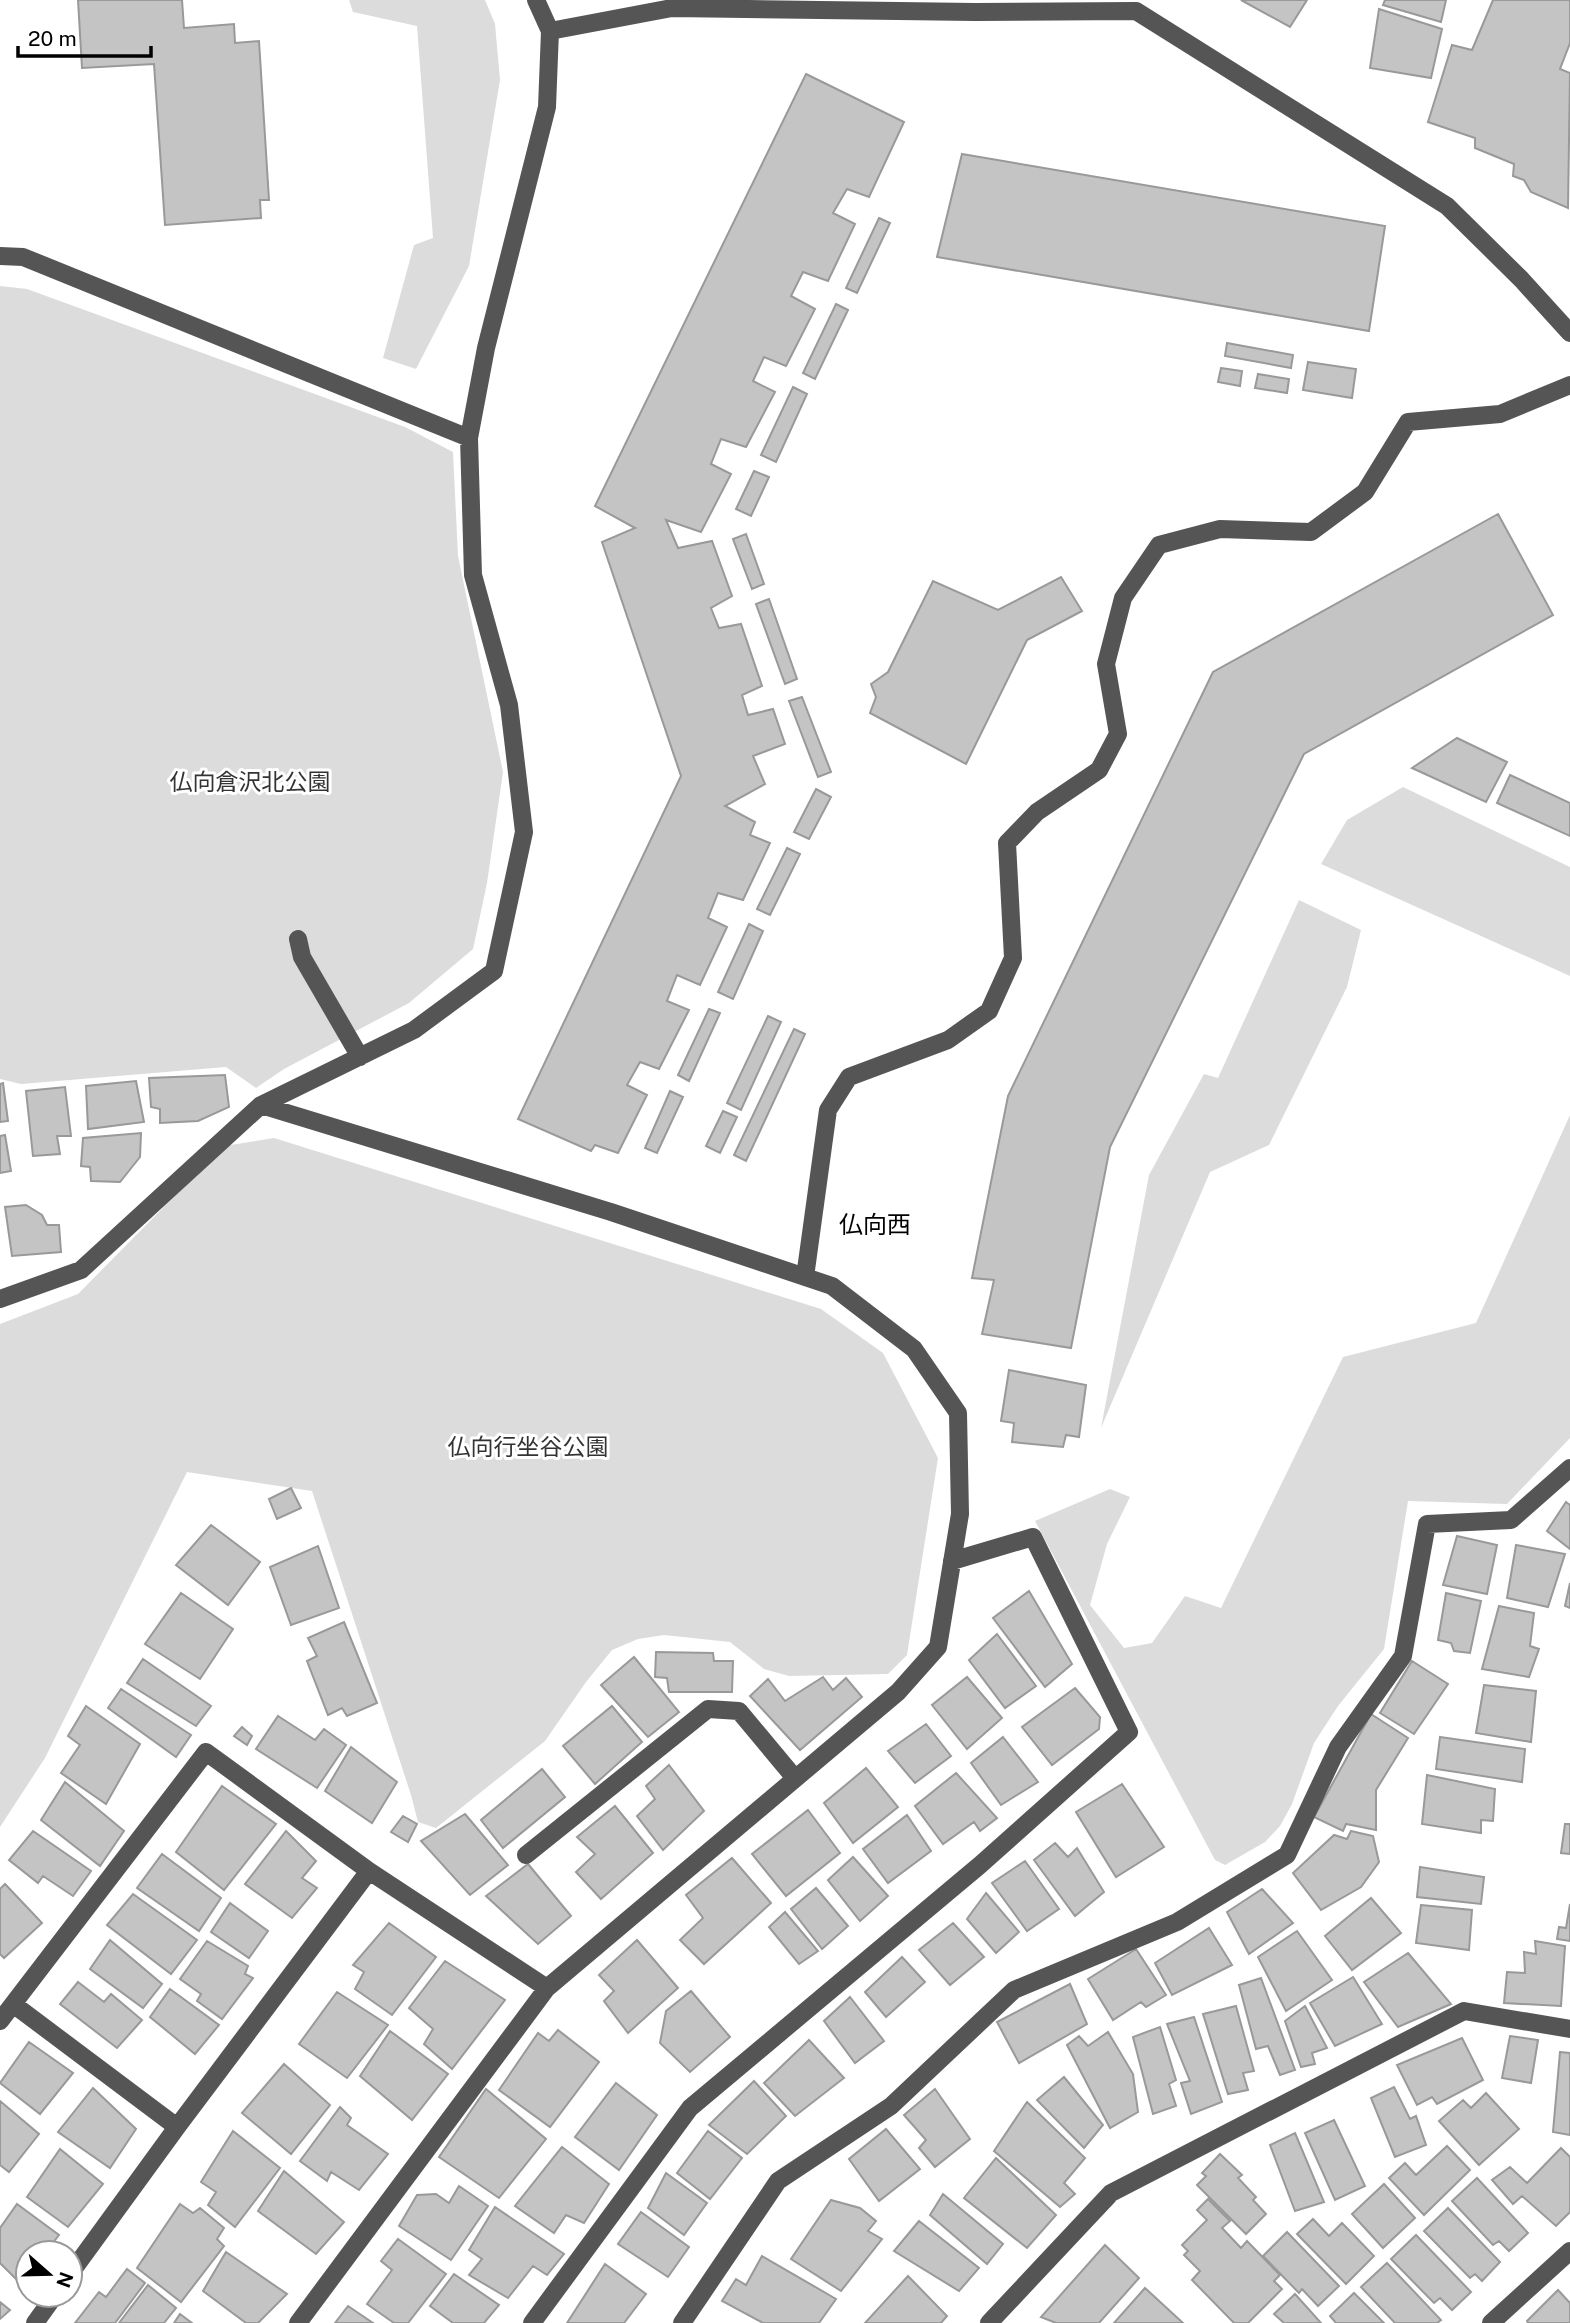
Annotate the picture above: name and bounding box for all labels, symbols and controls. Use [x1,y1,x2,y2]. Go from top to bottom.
scale bar [18,14,150,58]
text: 20 m [28,26,77,51]
park label: 仏向倉沢北公園 [170,768,331,795]
district label: 仏向西 [839,1210,911,1238]
park label: 仏向行坐谷公園 [448,1433,609,1460]
north arrow [14,2239,84,2309]
text: N [52,2269,78,2291]

